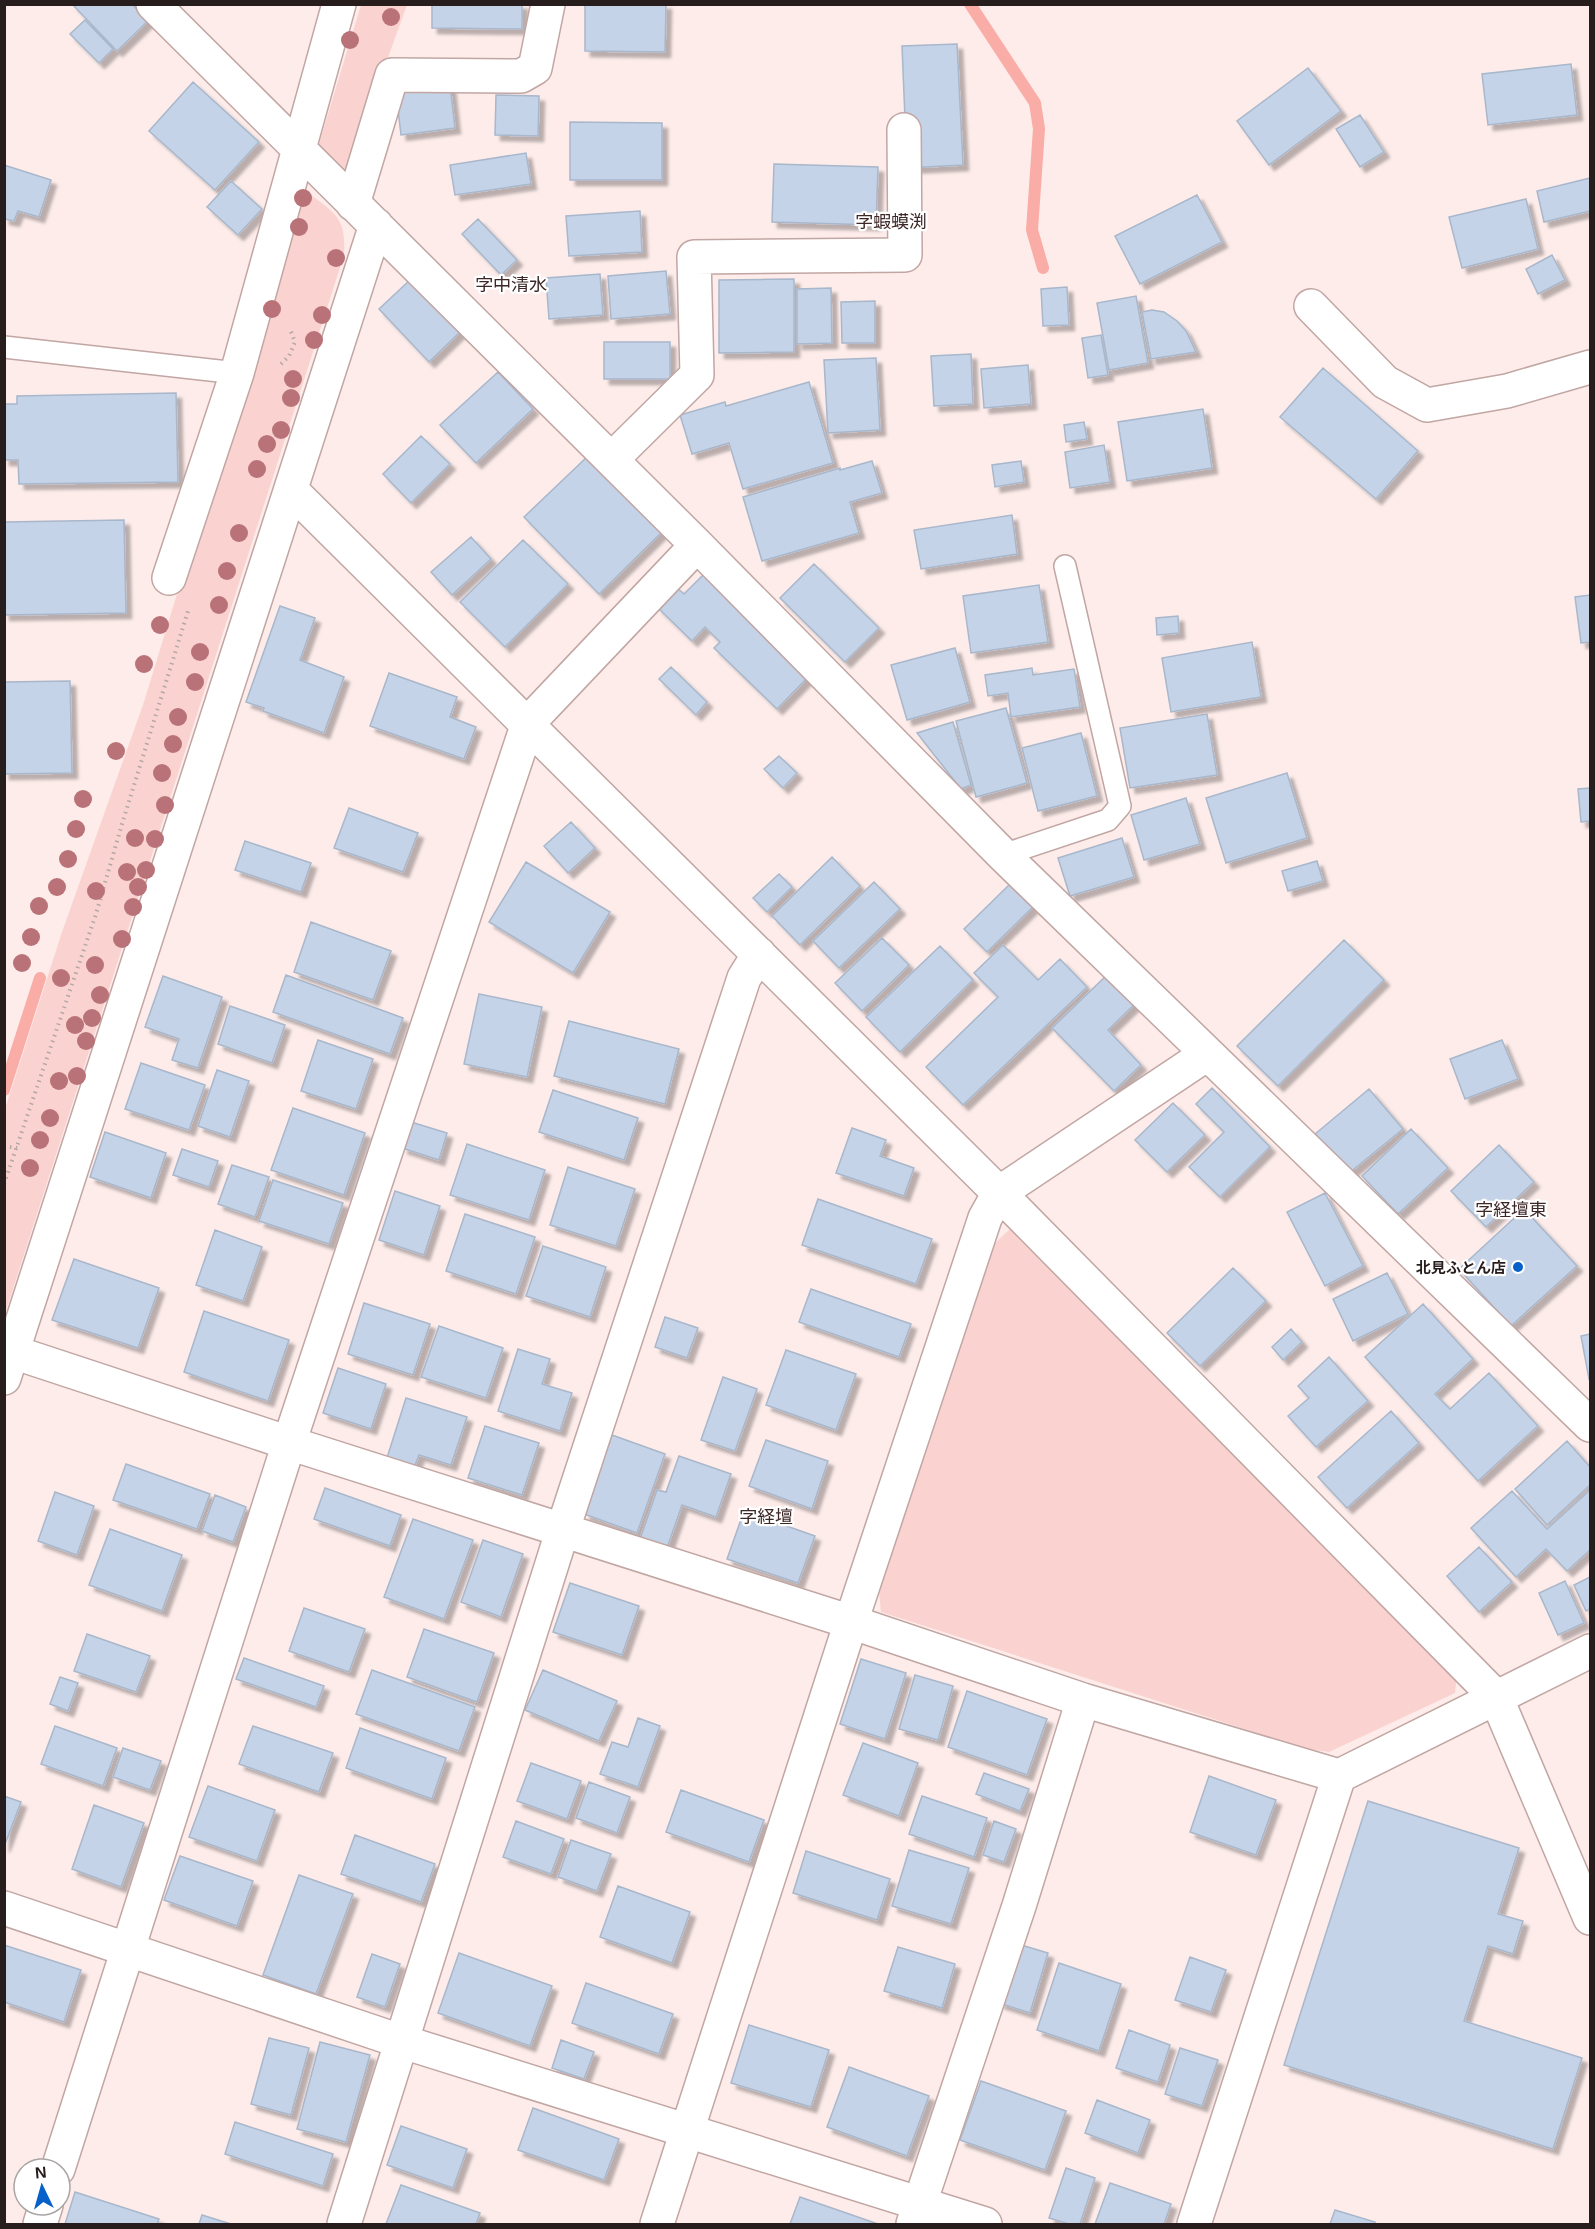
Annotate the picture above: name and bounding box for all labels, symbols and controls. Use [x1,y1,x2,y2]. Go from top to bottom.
district label: 字蝦蟆渕 [855,212,927,232]
district label: 字中清水 [475,275,547,295]
district label: 字経壇東 [1475,1200,1547,1220]
place label: 北見ふとん店 [1416,1259,1506,1276]
marker: 北見ふとん店 [1511,1260,1525,1274]
district label: 字経壇 [739,1507,793,1527]
north arrow [12,2157,72,2217]
text: N [34,2164,47,2182]

